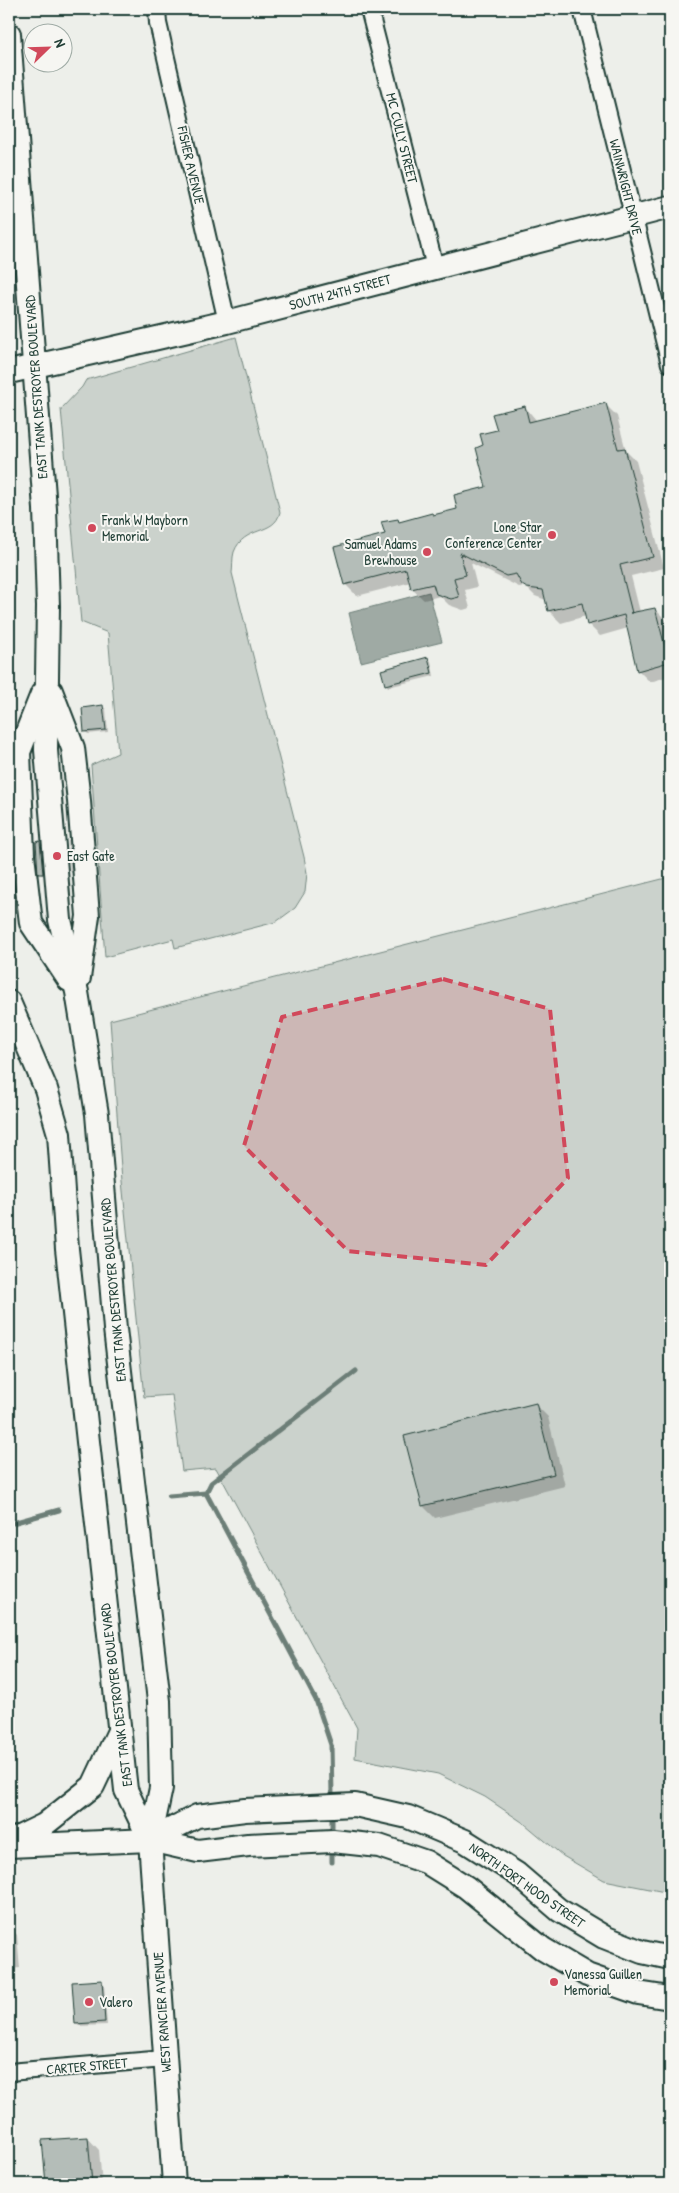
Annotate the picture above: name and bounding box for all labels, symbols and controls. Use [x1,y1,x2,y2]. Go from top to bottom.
north arrow [22,22,72,72]
text: N [50,36,71,50]
street label: MC CULLY STREET [382,91,423,186]
street label: FISHER AVENUE [173,123,210,206]
street label: WAINWRIGHT DRIVE [605,137,648,237]
street label: SOUTH 24TH STREET [287,269,393,314]
street label: EAST TANK DESTROYER BOULEVARD [20,294,51,480]
place label: Frank W Mayborn Memorial [101,510,188,545]
place label: Lone Star Conference Center [445,517,543,552]
marker: Frank W Mayborn Memorial [86,522,98,534]
marker: Lone Star Conference Center [546,529,558,541]
place label: Samuel Adams Brewhouse [345,534,417,569]
marker: Samuel Adams Brewhouse [421,546,433,558]
place label: East Gate [67,846,115,865]
marker: East Gate [51,850,63,862]
street label: EAST TANK DESTROYER BOULEVARD [95,1197,130,1383]
street label: EAST TANK DESTROYER BOULEVARD [95,1602,136,1788]
street label: NORTH FORT HOOD STREET [466,1837,589,1932]
street label: WEST RANCIER AVENUE [148,1951,175,2073]
place label: Vanessa Guillen Memorial [564,1964,642,1999]
marker: Vanessa Guillen Memorial [548,1976,560,1988]
place label: Valero [99,1992,133,2011]
marker: Valero [83,1996,95,2008]
street label: CARTER STREET [46,2052,129,2079]

